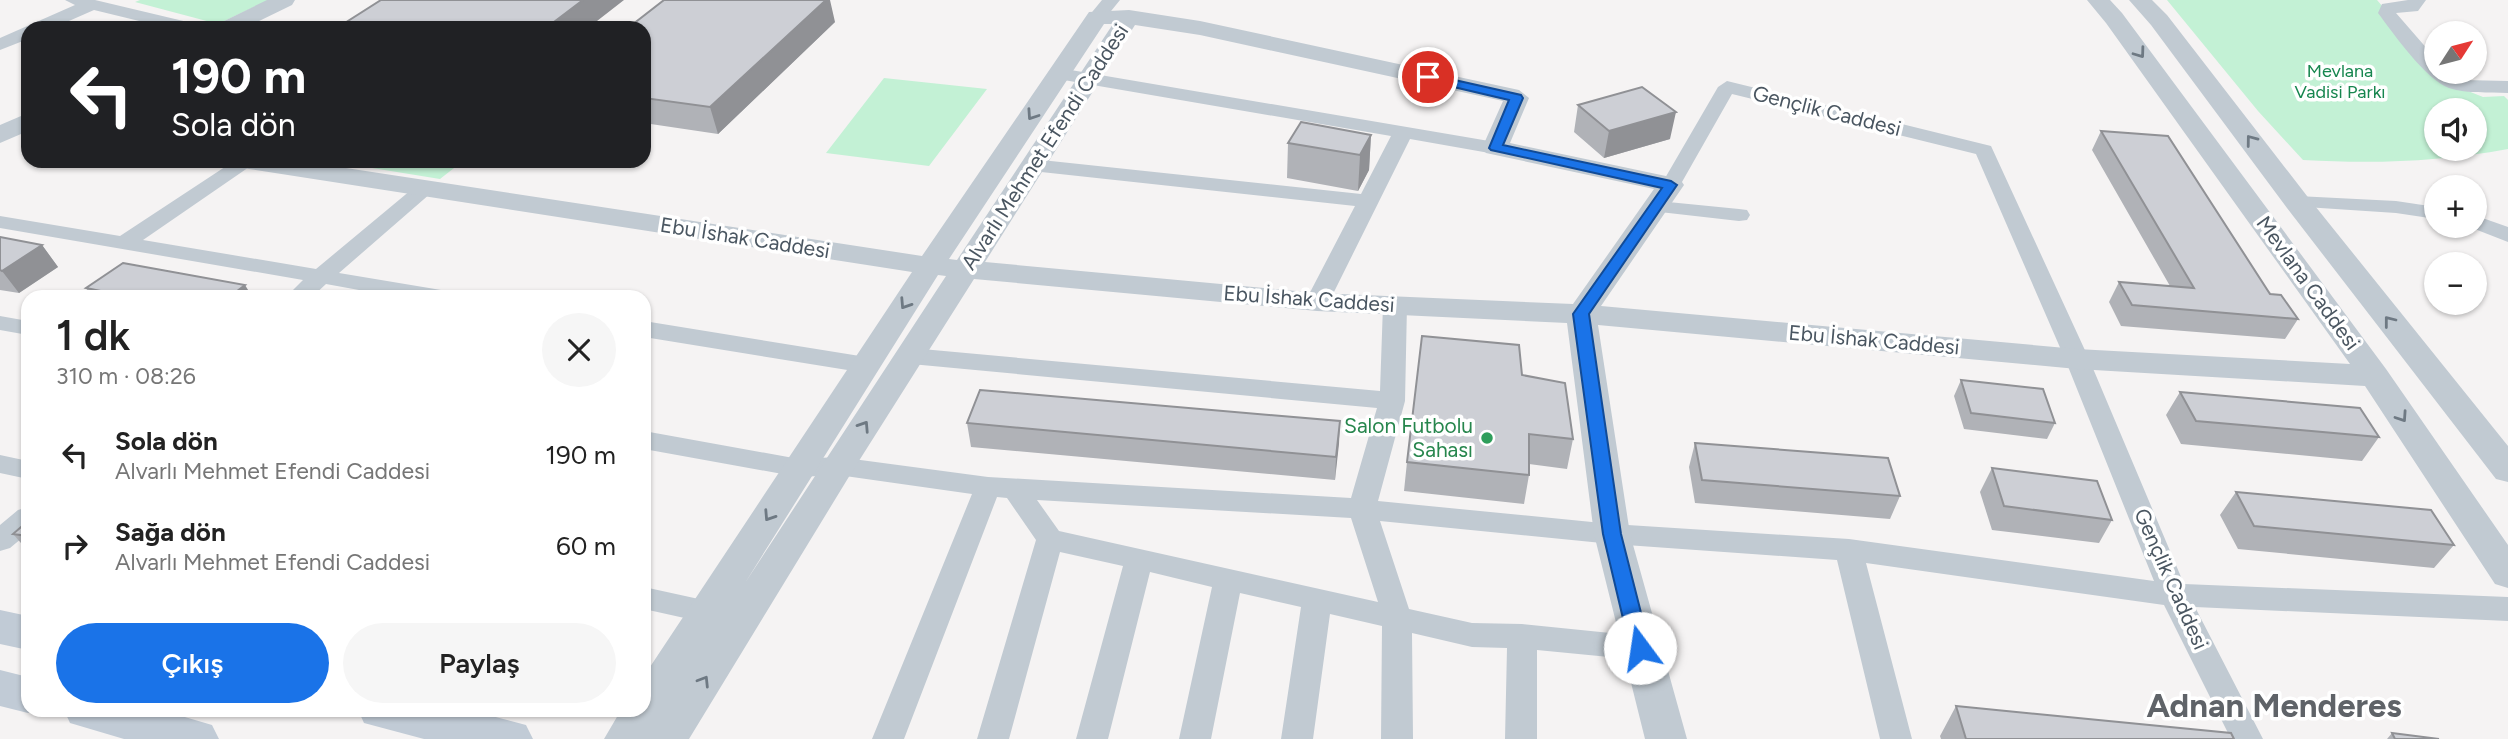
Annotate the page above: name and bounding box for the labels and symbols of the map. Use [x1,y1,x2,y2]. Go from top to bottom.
street label: Alvarlı Mehmet Efendi Caddesi [956,19,1133,274]
north arrow [2424,21,2487,84]
one-way arrow [2132,46,2144,58]
pin [1398,47,1458,107]
park label: Mevlana Vadisi Parkı [2294,60,2386,103]
street label: Gençlik Caddesi [1750,80,1904,141]
one-way arrow [1027,107,1040,120]
one-way arrow [2246,136,2259,148]
street label: Mevlana Caddesi [2251,211,2365,355]
street label: Ebu İshak Caddesi [658,212,832,263]
street label: Ebu İshak Caddesi [1223,280,1395,317]
one-way arrow [901,296,914,309]
one-way arrow [2385,316,2398,328]
street label: Ebu İshak Caddesi [1788,320,1961,359]
one-way arrow [2394,409,2407,422]
place label: Salon Futbolu Sahası [1344,413,1473,462]
one-way arrow [856,421,869,434]
marker: Salon Futbolu Sahası [1479,430,1495,446]
street label: Gençlik Caddesi [2129,504,2214,653]
one-way arrow [764,508,777,521]
position arrow [1603,611,1677,685]
one-way arrow [695,676,708,689]
district label: Adnan Menderes [2146,686,2402,725]

